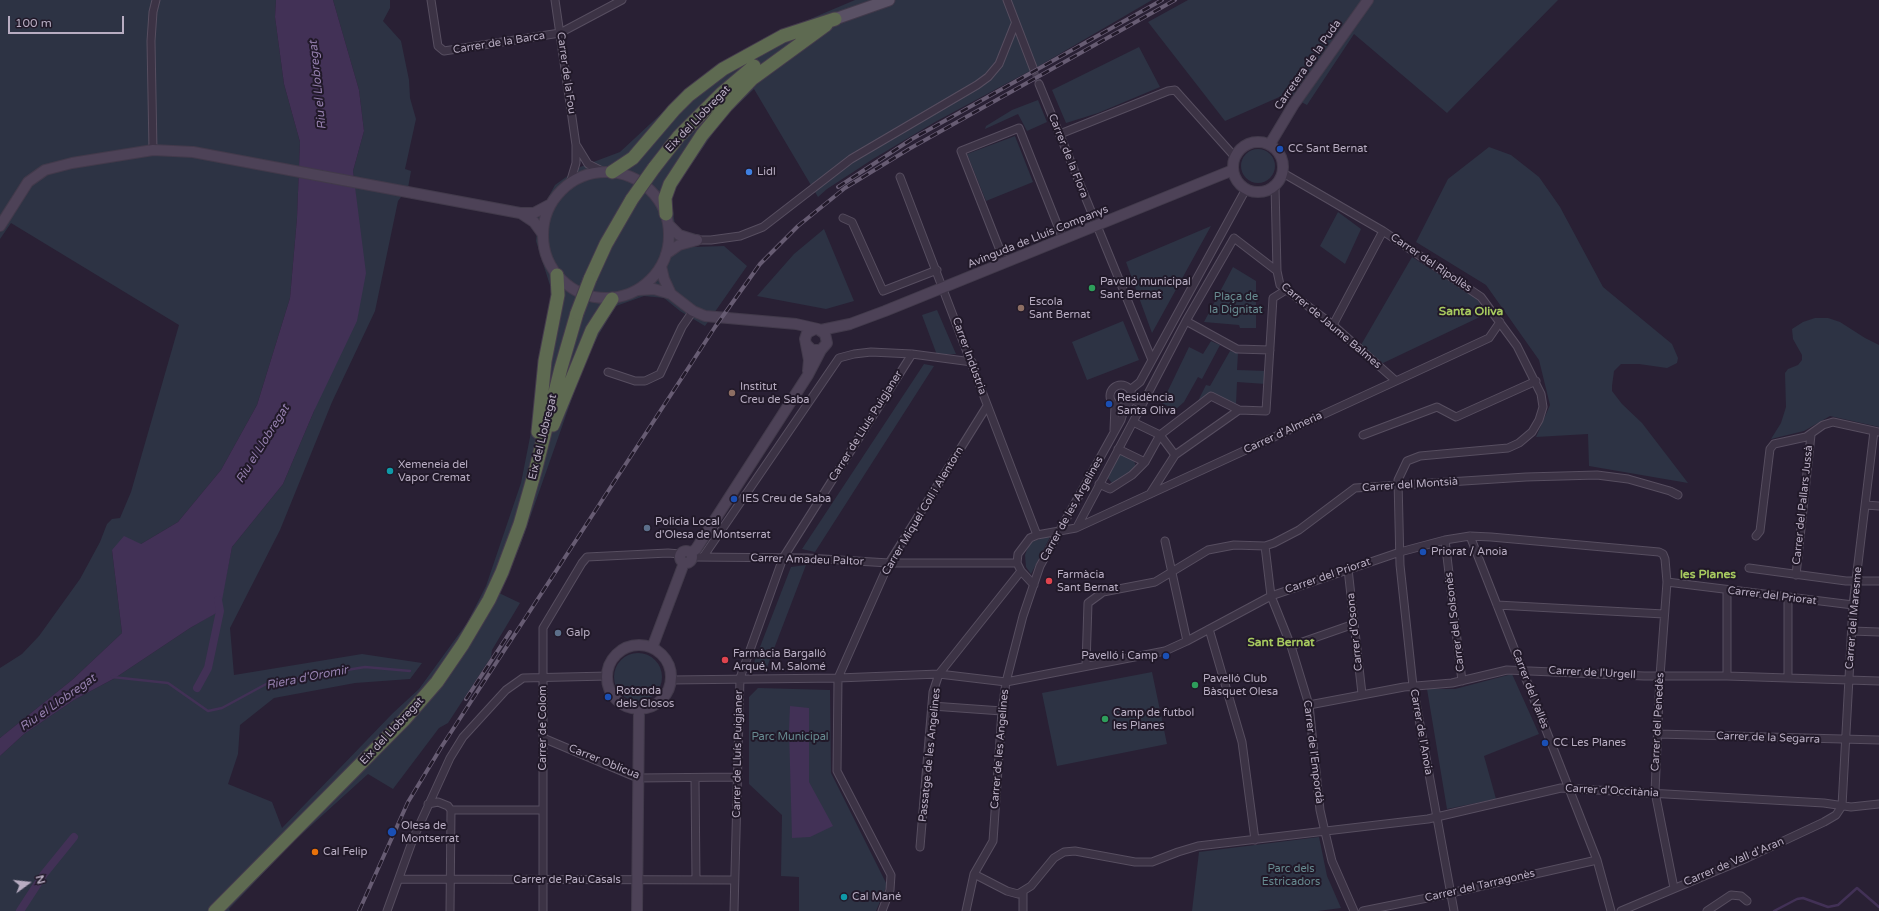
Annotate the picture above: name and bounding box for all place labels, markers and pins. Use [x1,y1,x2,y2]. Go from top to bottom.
place label: CC Sant Bernat [1288,142,1367,156]
marker: CC Sant Bernat [1275,144,1285,154]
place label: Lidl [757,165,776,179]
marker: Lidl [744,167,754,177]
place label: Pavelló municipal Sant Bernat [1100,275,1191,301]
marker: Pavelló municipal Sant Bernat [1087,283,1097,293]
place label: Escola Sant Bernat [1029,295,1091,321]
marker: Escola Sant Bernat [1016,303,1026,313]
place label: Institut Creu de Saba [740,380,810,406]
marker: Institut Creu de Saba [727,388,737,398]
place label: Residència Santa Oliva [1117,391,1176,417]
marker: Residència Santa Oliva [1104,399,1114,409]
place label: Xemeneia del Vapor Cremat [398,458,470,484]
marker: Xemeneia del Vapor Cremat [385,466,395,476]
place label: IES Creu de Saba [742,492,831,506]
marker: IES Creu de Saba [729,494,739,504]
place label: Policia Local d'Olesa de Montserrat [655,515,771,541]
marker: Policia Local d'Olesa de Montserrat [642,523,652,533]
place label: Priorat / Anoia [1431,545,1507,559]
marker: Priorat / Anoia [1418,547,1428,557]
place label: Farmàcia Sant Bernat [1057,568,1119,594]
marker: Farmàcia Sant Bernat [1044,576,1054,586]
place label: Galp [566,626,590,640]
marker: Galp [553,628,563,638]
place label: Farmàcia Bargalló Arqué, M. Salomé [733,647,826,673]
place label: Pavelló i Camp [1081,649,1158,663]
marker: Pavelló i Camp [1161,651,1171,661]
marker: Farmàcia Bargalló Arqué, M. Salomé [720,655,730,665]
place label: Pavelló Club Bàsquet Olesa [1203,672,1278,698]
marker: Pavelló Club Bàsquet Olesa [1190,680,1200,690]
place label: Rotonda dels Closos [616,684,674,710]
marker: Rotonda dels Closos [603,692,613,702]
place label: Camp de futbol les Planes [1113,706,1194,732]
marker: Camp de futbol les Planes [1100,714,1110,724]
place label: CC Les Planes [1553,736,1626,750]
marker: CC Les Planes [1540,738,1550,748]
place label: Olesa de Montserrat [401,819,459,845]
marker: Olesa de Montserrat [386,826,398,838]
place label: Cal Felip [323,845,367,859]
marker: Cal Felip [310,847,320,857]
place label: Cal Mané [852,890,901,904]
marker: Cal Mané [839,892,849,902]

